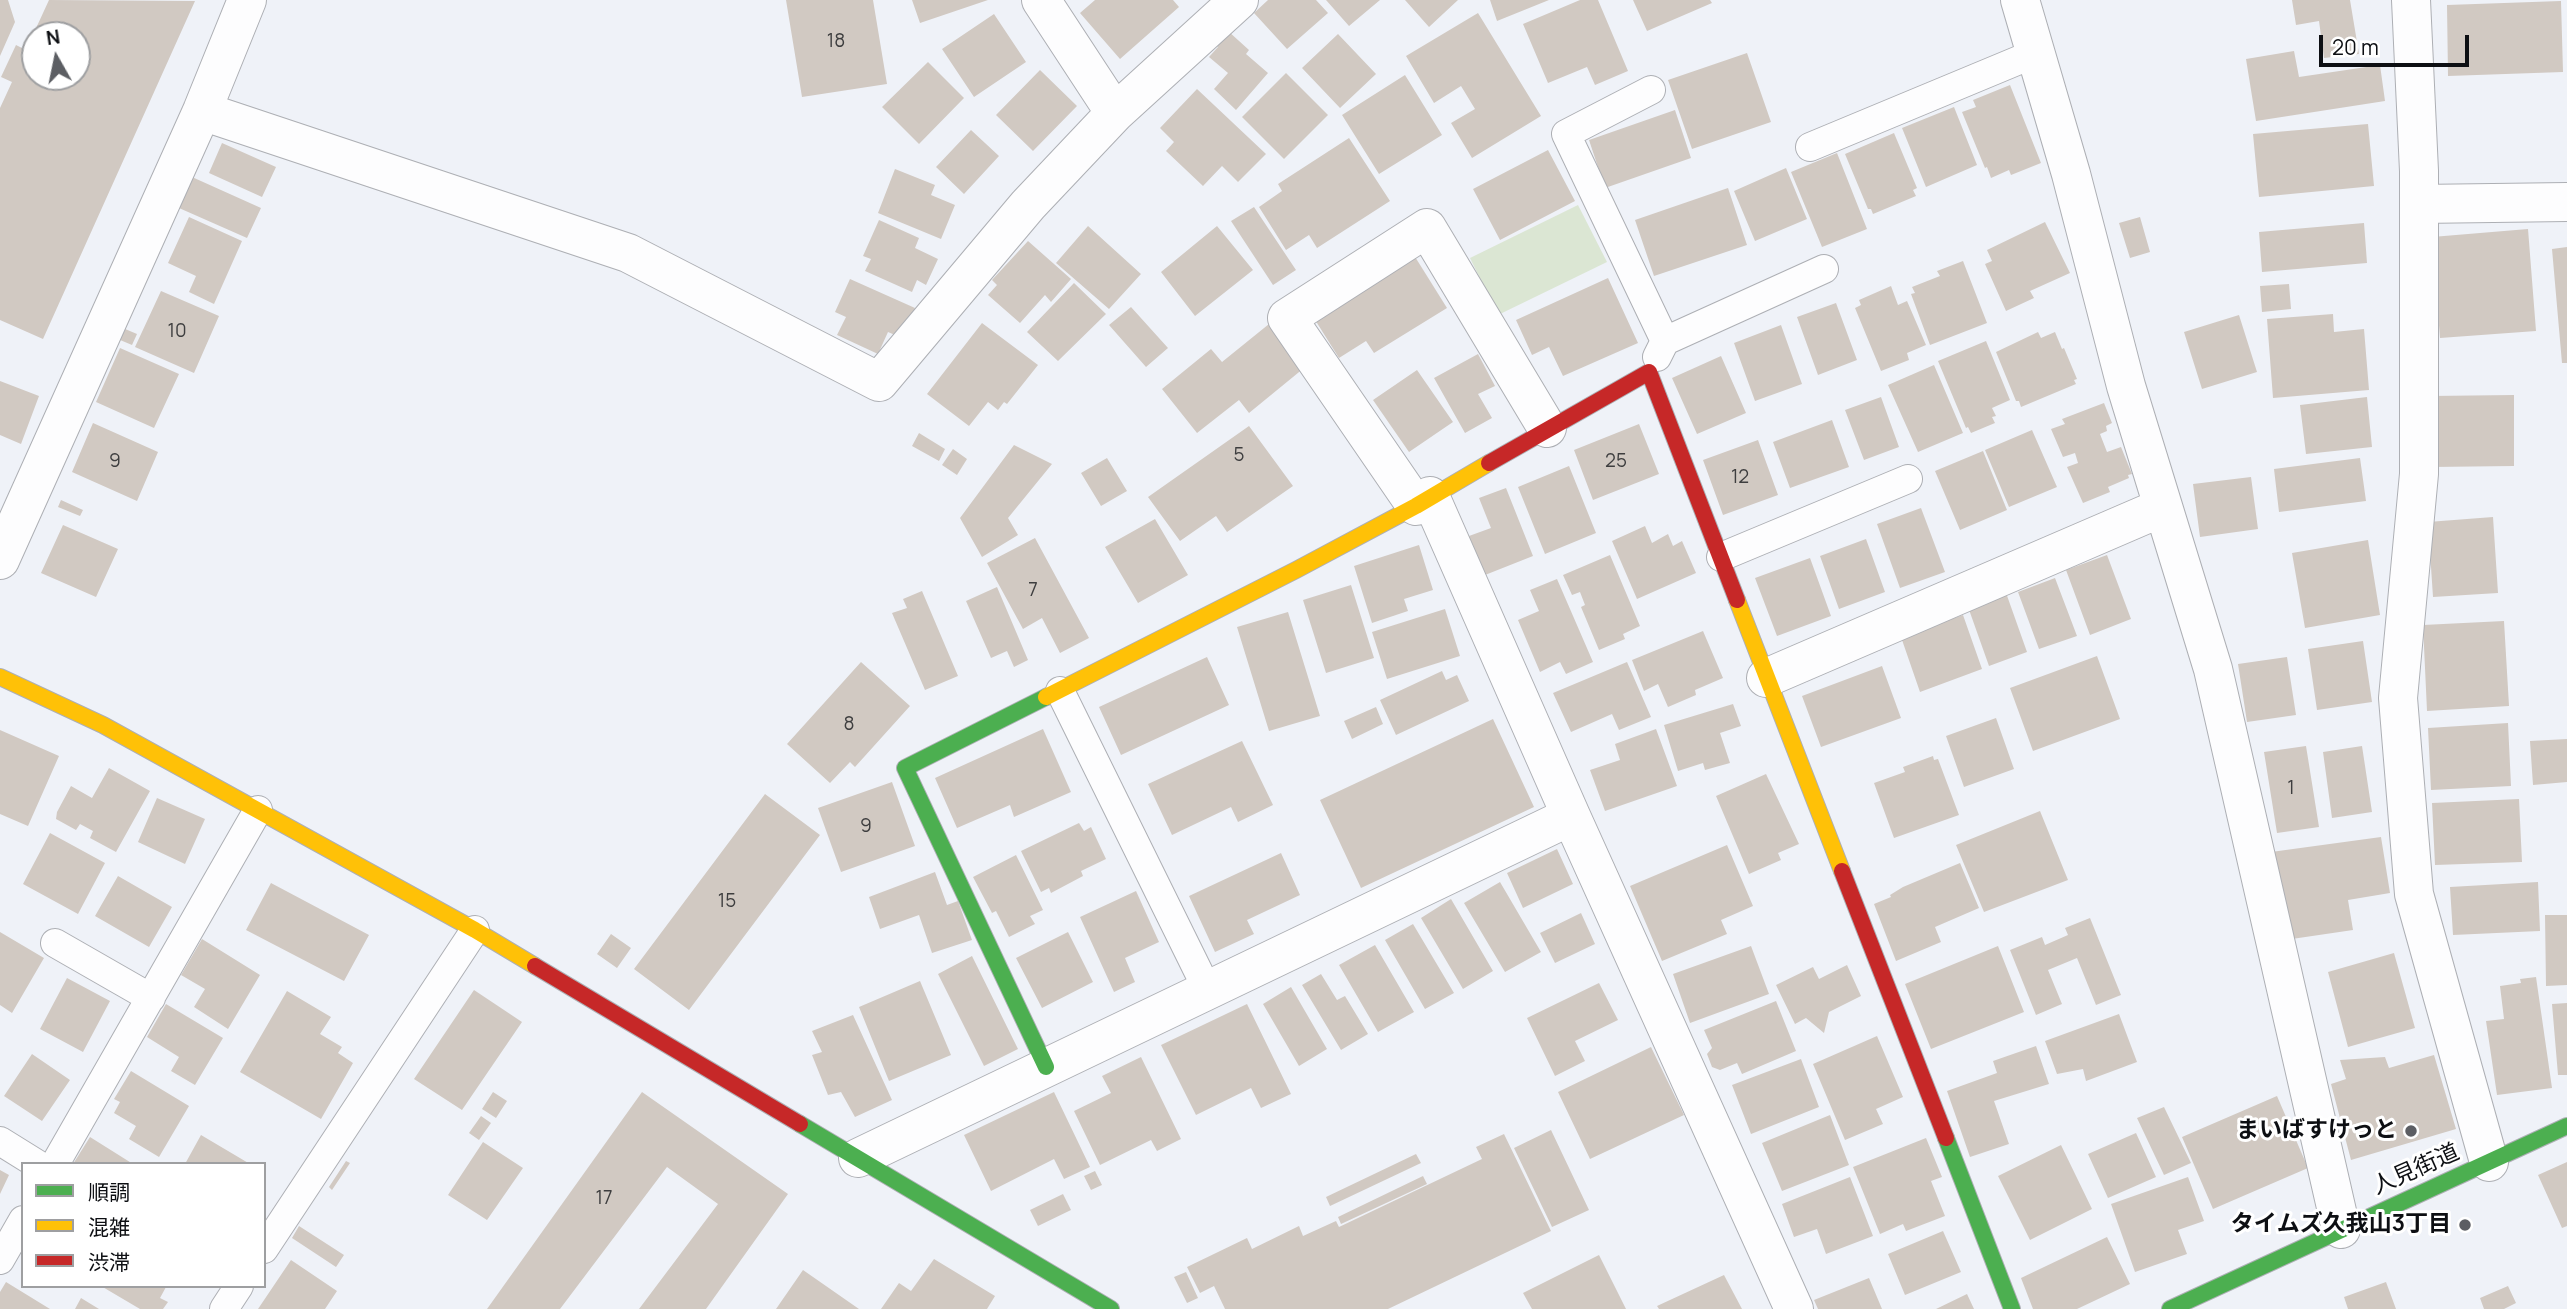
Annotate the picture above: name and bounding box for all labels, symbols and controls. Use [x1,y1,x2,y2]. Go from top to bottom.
north arrow [21,21,91,91]
scale bar [2322,21,2472,65]
text: N [44,23,62,51]
house number: 18 [827,31,845,53]
text: 20 m [2332,33,2379,61]
house number: 10 [168,321,186,343]
house number: 5 [1234,445,1244,467]
house number: 9 [109,451,121,473]
house number: 25 [1605,451,1627,473]
house number: 12 [1731,467,1749,489]
house number: 7 [1028,580,1038,602]
house number: 8 [843,714,855,736]
house number: 1 [2287,778,2295,800]
house number: 9 [860,816,872,838]
house number: 15 [718,891,736,913]
place label: まいばすけっと [2236,1117,2397,1145]
marker: まいばすけっと [2403,1123,2419,1139]
street label: 人見街道 [2368,1139,2464,1201]
legend [21,1162,266,1288]
text: 順調 [88,1178,130,1206]
house number: 17 [596,1188,612,1210]
place label: タイムズ久我山3丁目 [2231,1211,2451,1239]
text: 混雑 [88,1213,130,1241]
marker: タイムズ久我山3丁目 [2457,1217,2473,1233]
text: 渋滞 [88,1248,130,1276]

